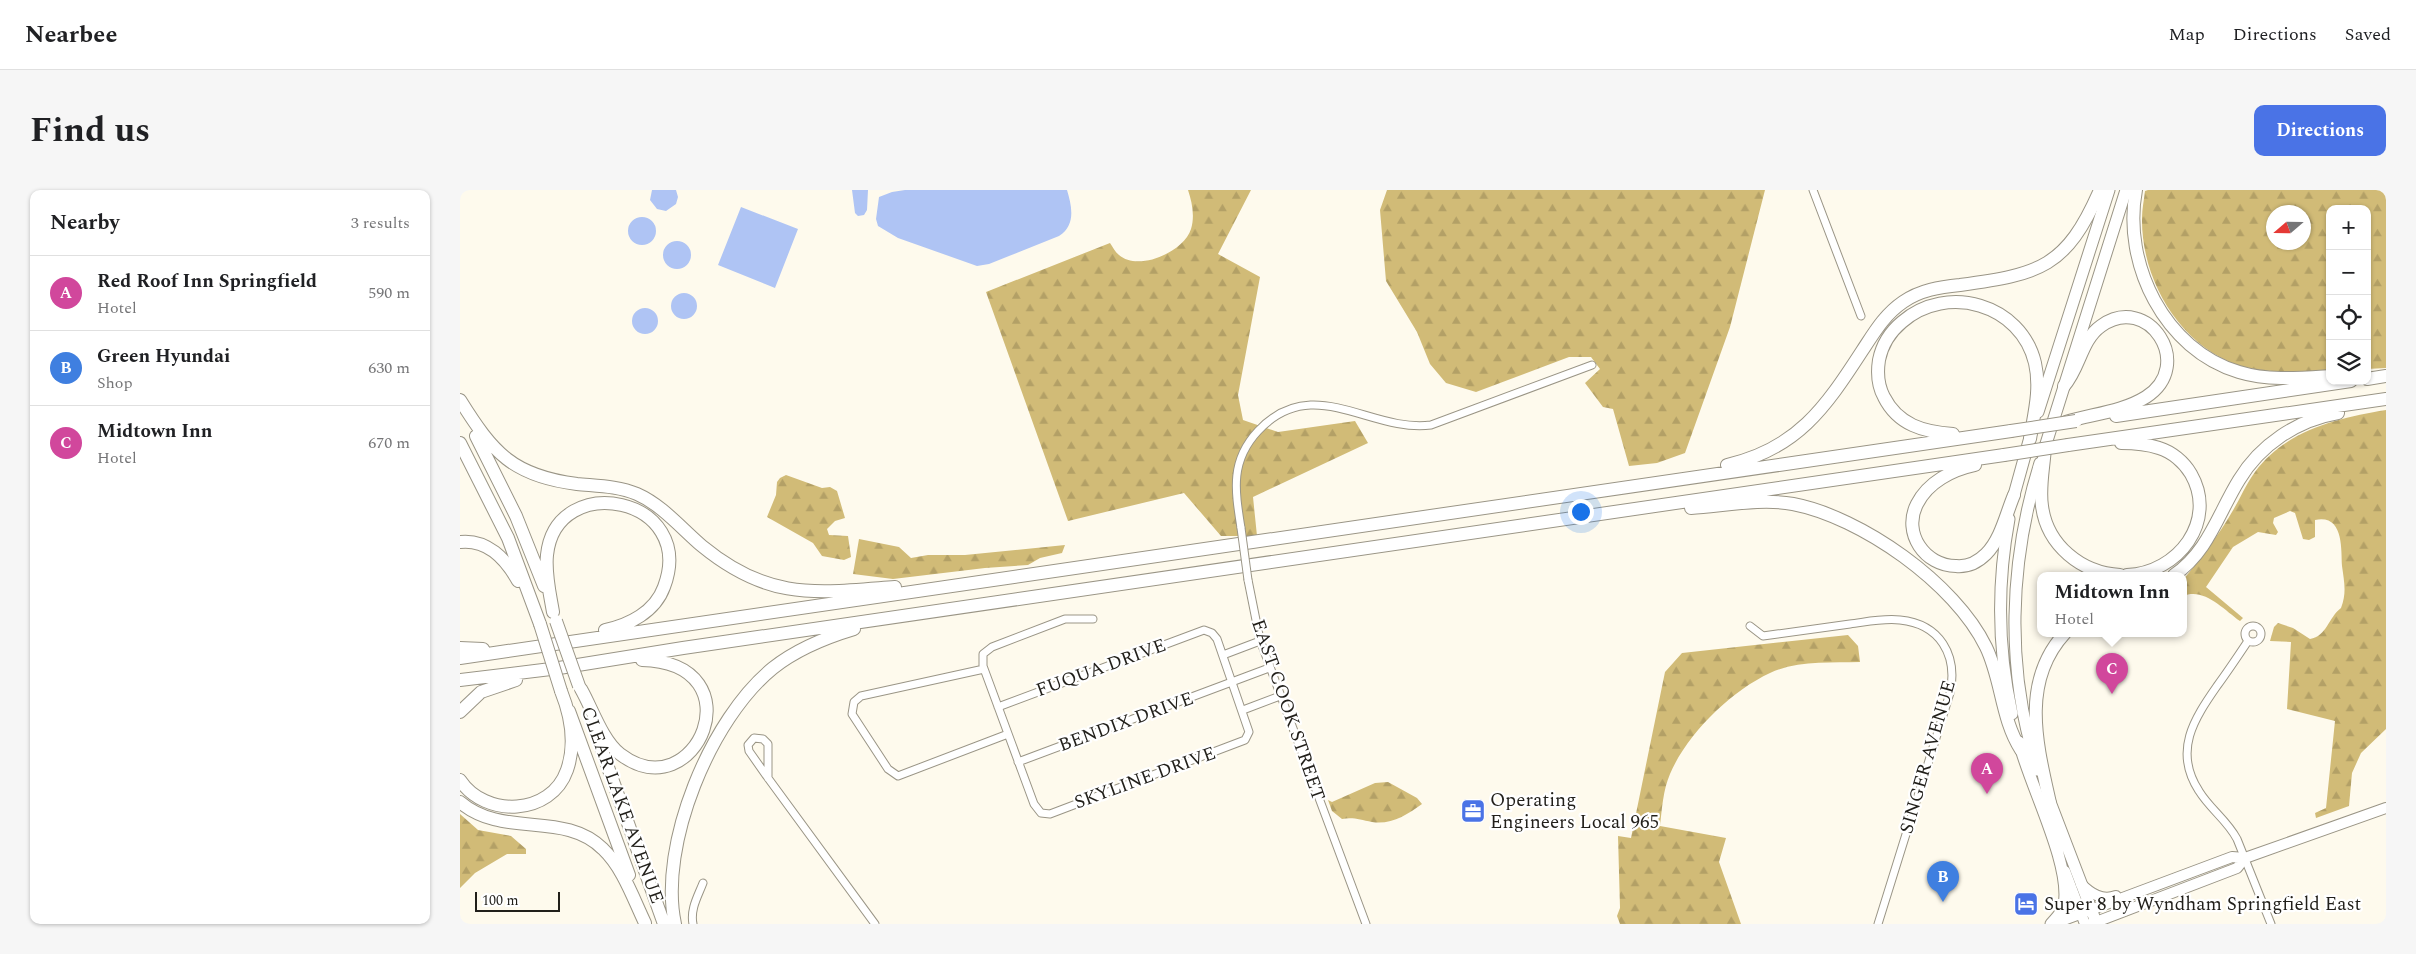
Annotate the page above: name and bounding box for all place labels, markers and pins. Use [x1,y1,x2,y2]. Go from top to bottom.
pin: C [2096,653,2128,694]
pin: A [1971,753,2003,794]
place label: Operating Engineers Local 965 [1490,786,1659,837]
office icon: Operating Engineers Local 965 [1460,798,1486,824]
pin: B [1927,861,1959,902]
place label: Super 8 by Wyndham Springfield East [2044,890,2361,919]
hotel icon: Super 8 by Wyndham Springfield East [2013,891,2039,917]

